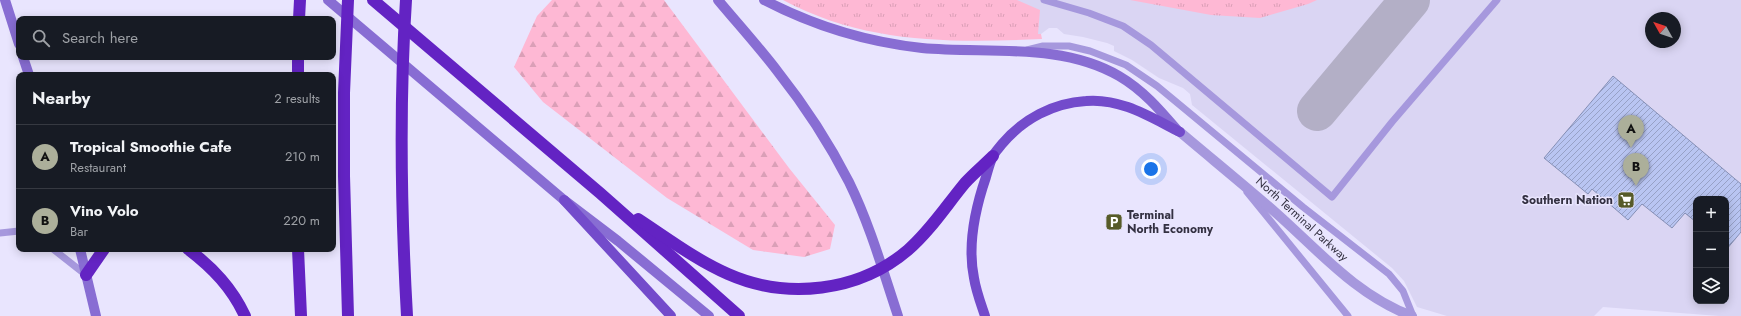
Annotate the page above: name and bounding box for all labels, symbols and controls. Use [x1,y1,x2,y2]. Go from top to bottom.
north arrow [1645,12,1681,48]
search box [16,16,336,60]
icon: search [30,27,52,49]
text: Search here [62,27,138,49]
text: Nearby [32,86,90,110]
text: 2 results [274,89,320,108]
pin: A [1618,115,1644,148]
text: Tropical Smoothie Cafe [70,136,232,158]
text: A [40,147,50,166]
text: 210 m [285,147,320,166]
pin: B [1623,153,1649,186]
text: Restaurant [70,158,126,177]
your location [1141,159,1161,179]
street label: North Terminal Parkway [1252,172,1353,266]
supermarket icon: Southern Nation [1616,190,1636,210]
place label: Southern Nation [1521,191,1613,209]
map controls [1693,196,1729,304]
button: + [1693,196,1729,232]
text: Vino Volo [70,200,139,222]
place label: Terminal North Economy [1127,206,1214,238]
text: B [41,211,49,230]
text: 220 m [283,211,320,230]
parking icon: Terminal North Economy [1104,212,1124,232]
text: Bar [70,222,88,241]
button: − [1693,232,1729,268]
button: layers [1693,268,1729,304]

